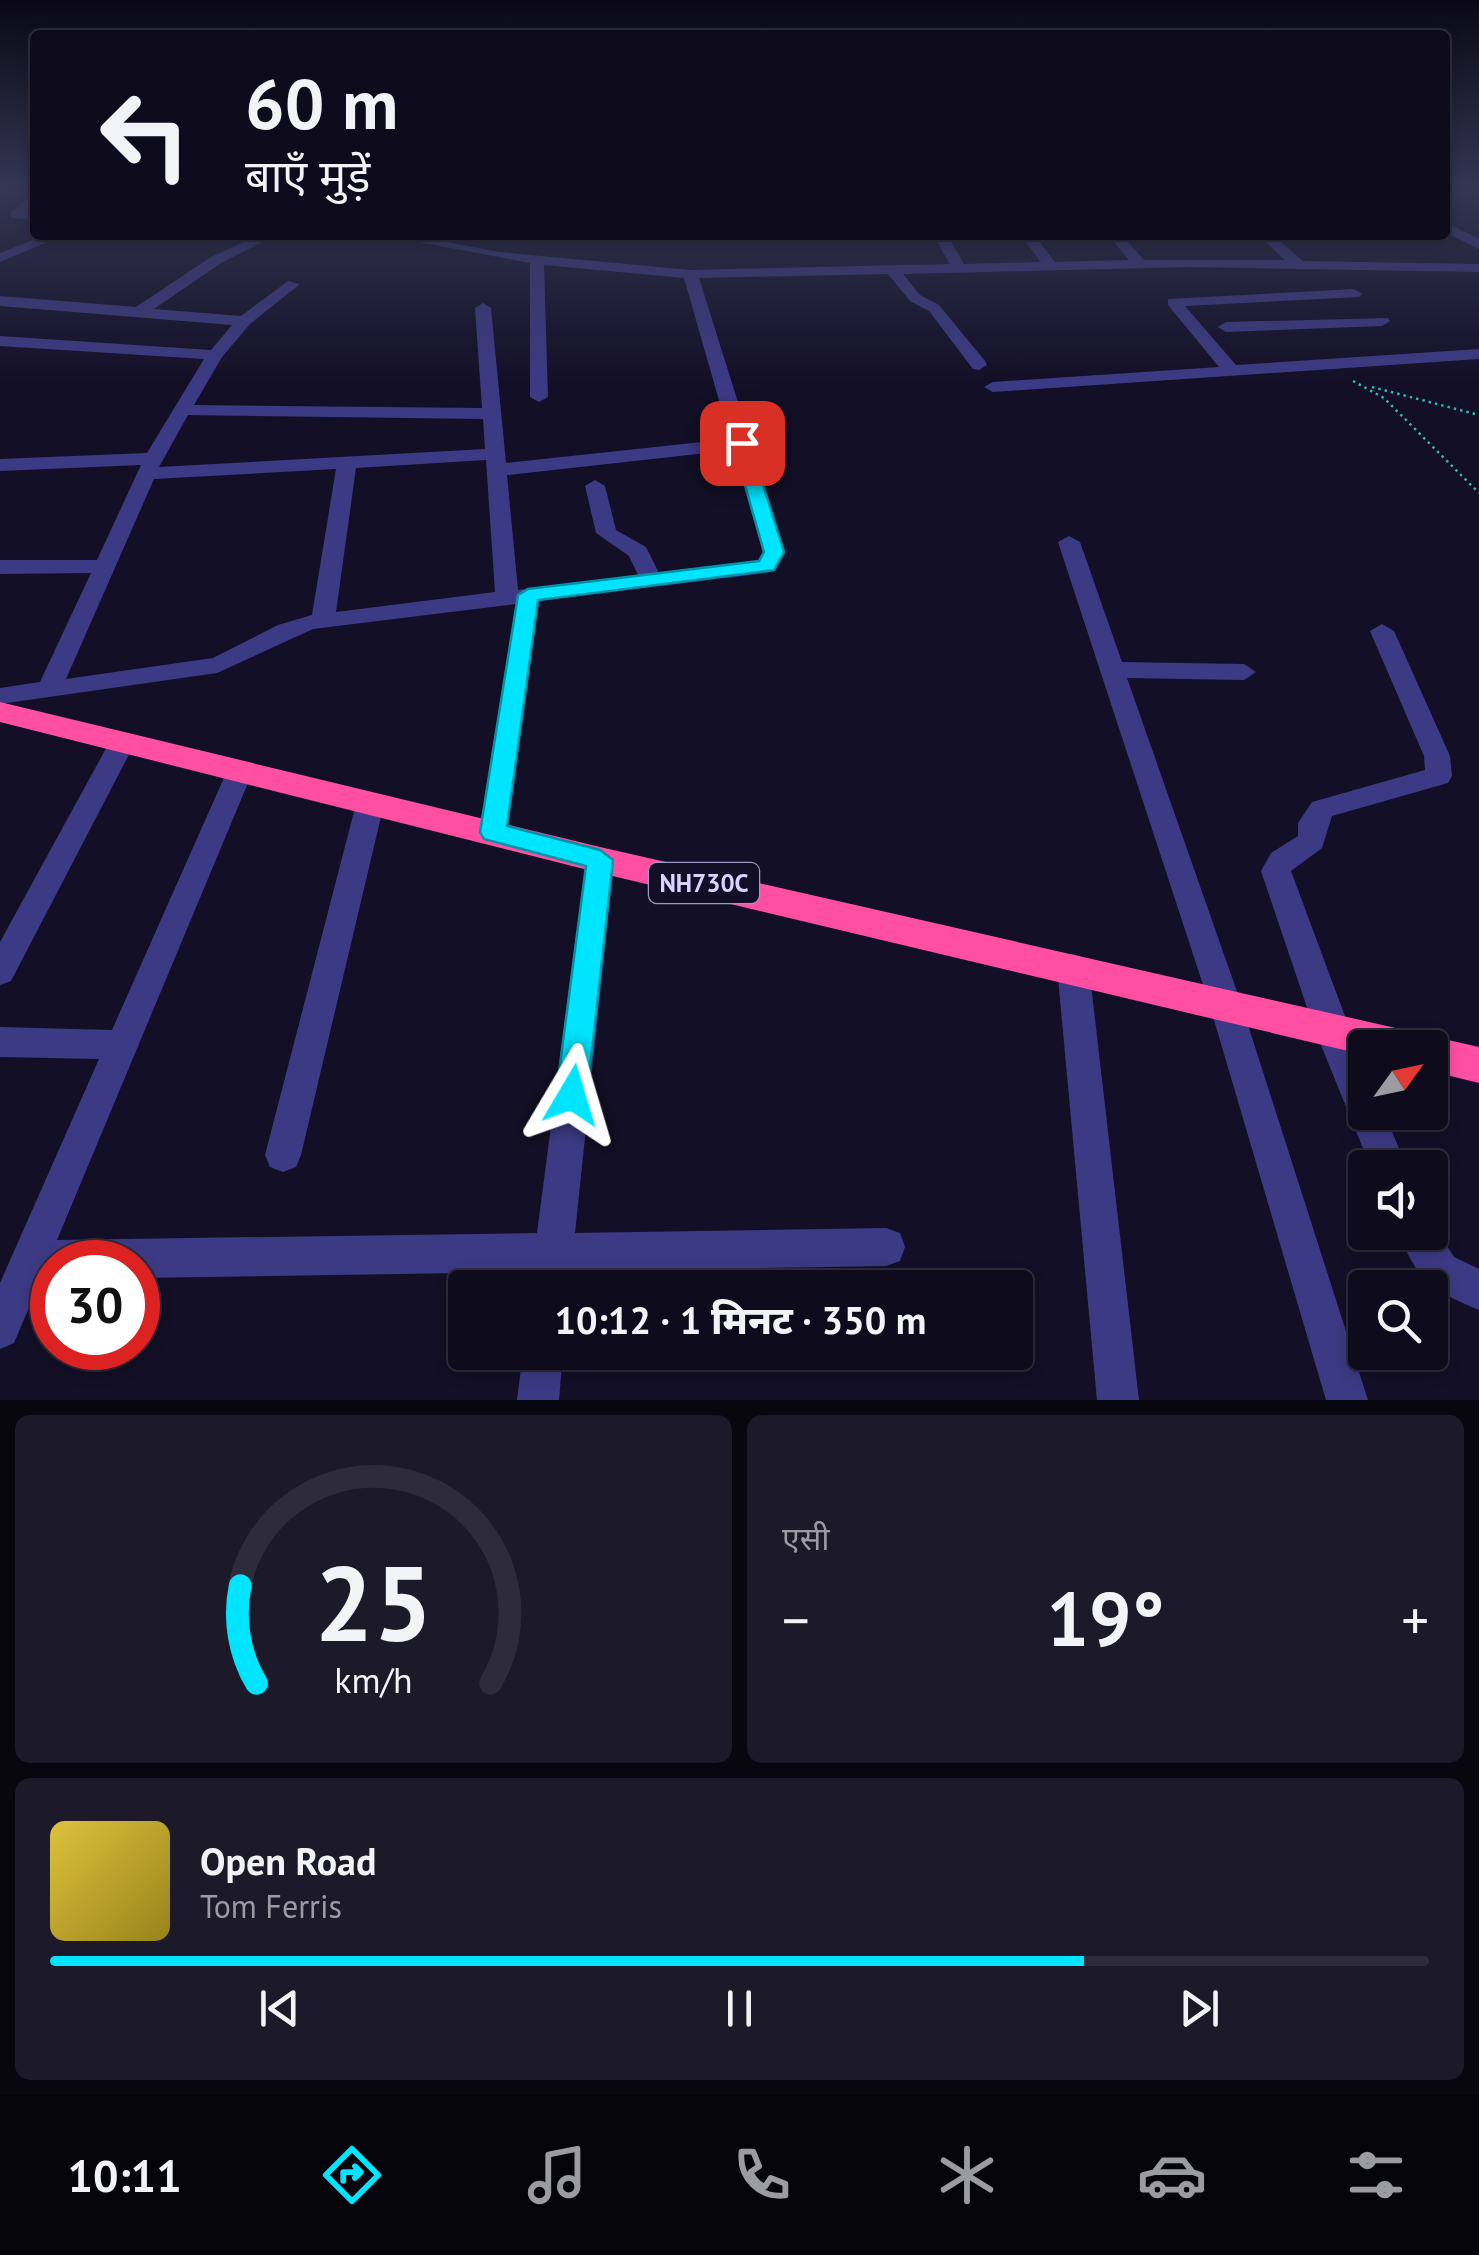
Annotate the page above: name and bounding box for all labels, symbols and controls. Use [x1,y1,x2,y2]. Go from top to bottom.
text: 60 m [245,58,398,148]
icon: left [80,70,210,200]
text: बाएँ मुड़ें [245,146,370,204]
pin [700,401,785,486]
icon: arrive [715,416,770,471]
road number: NH730C [649,863,759,903]
north arrow [1348,1030,1448,1130]
map controls [1348,1030,1448,1370]
position arrow [520,1043,624,1147]
button: sound [1348,1150,1448,1250]
speed limit sign: 30 [30,1240,160,1370]
button: search [1348,1270,1448,1370]
text: 10:12 · 1 मिनट · 350 m [555,1295,926,1344]
text: एसी [782,1517,830,1559]
text: 25 [315,1535,432,1670]
text: 19° [1047,1570,1164,1667]
text: − [782,1584,810,1655]
text: + [1401,1584,1429,1655]
text: km/h [334,1657,413,1703]
text: Open Road [200,1836,376,1885]
text: Tom Ferris [200,1885,342,1927]
icon: previous [252,1981,307,2036]
icon: pause [712,1981,767,2036]
icon: next [1172,1981,1227,2036]
icon: directions [317,2140,387,2210]
icon: music [522,2140,592,2210]
icon: phone [727,2140,797,2210]
icon: climate [932,2140,1002,2210]
icon: car [1137,2140,1207,2210]
icon: filters [1341,2140,1411,2210]
text: 10:11 [67,2146,182,2204]

